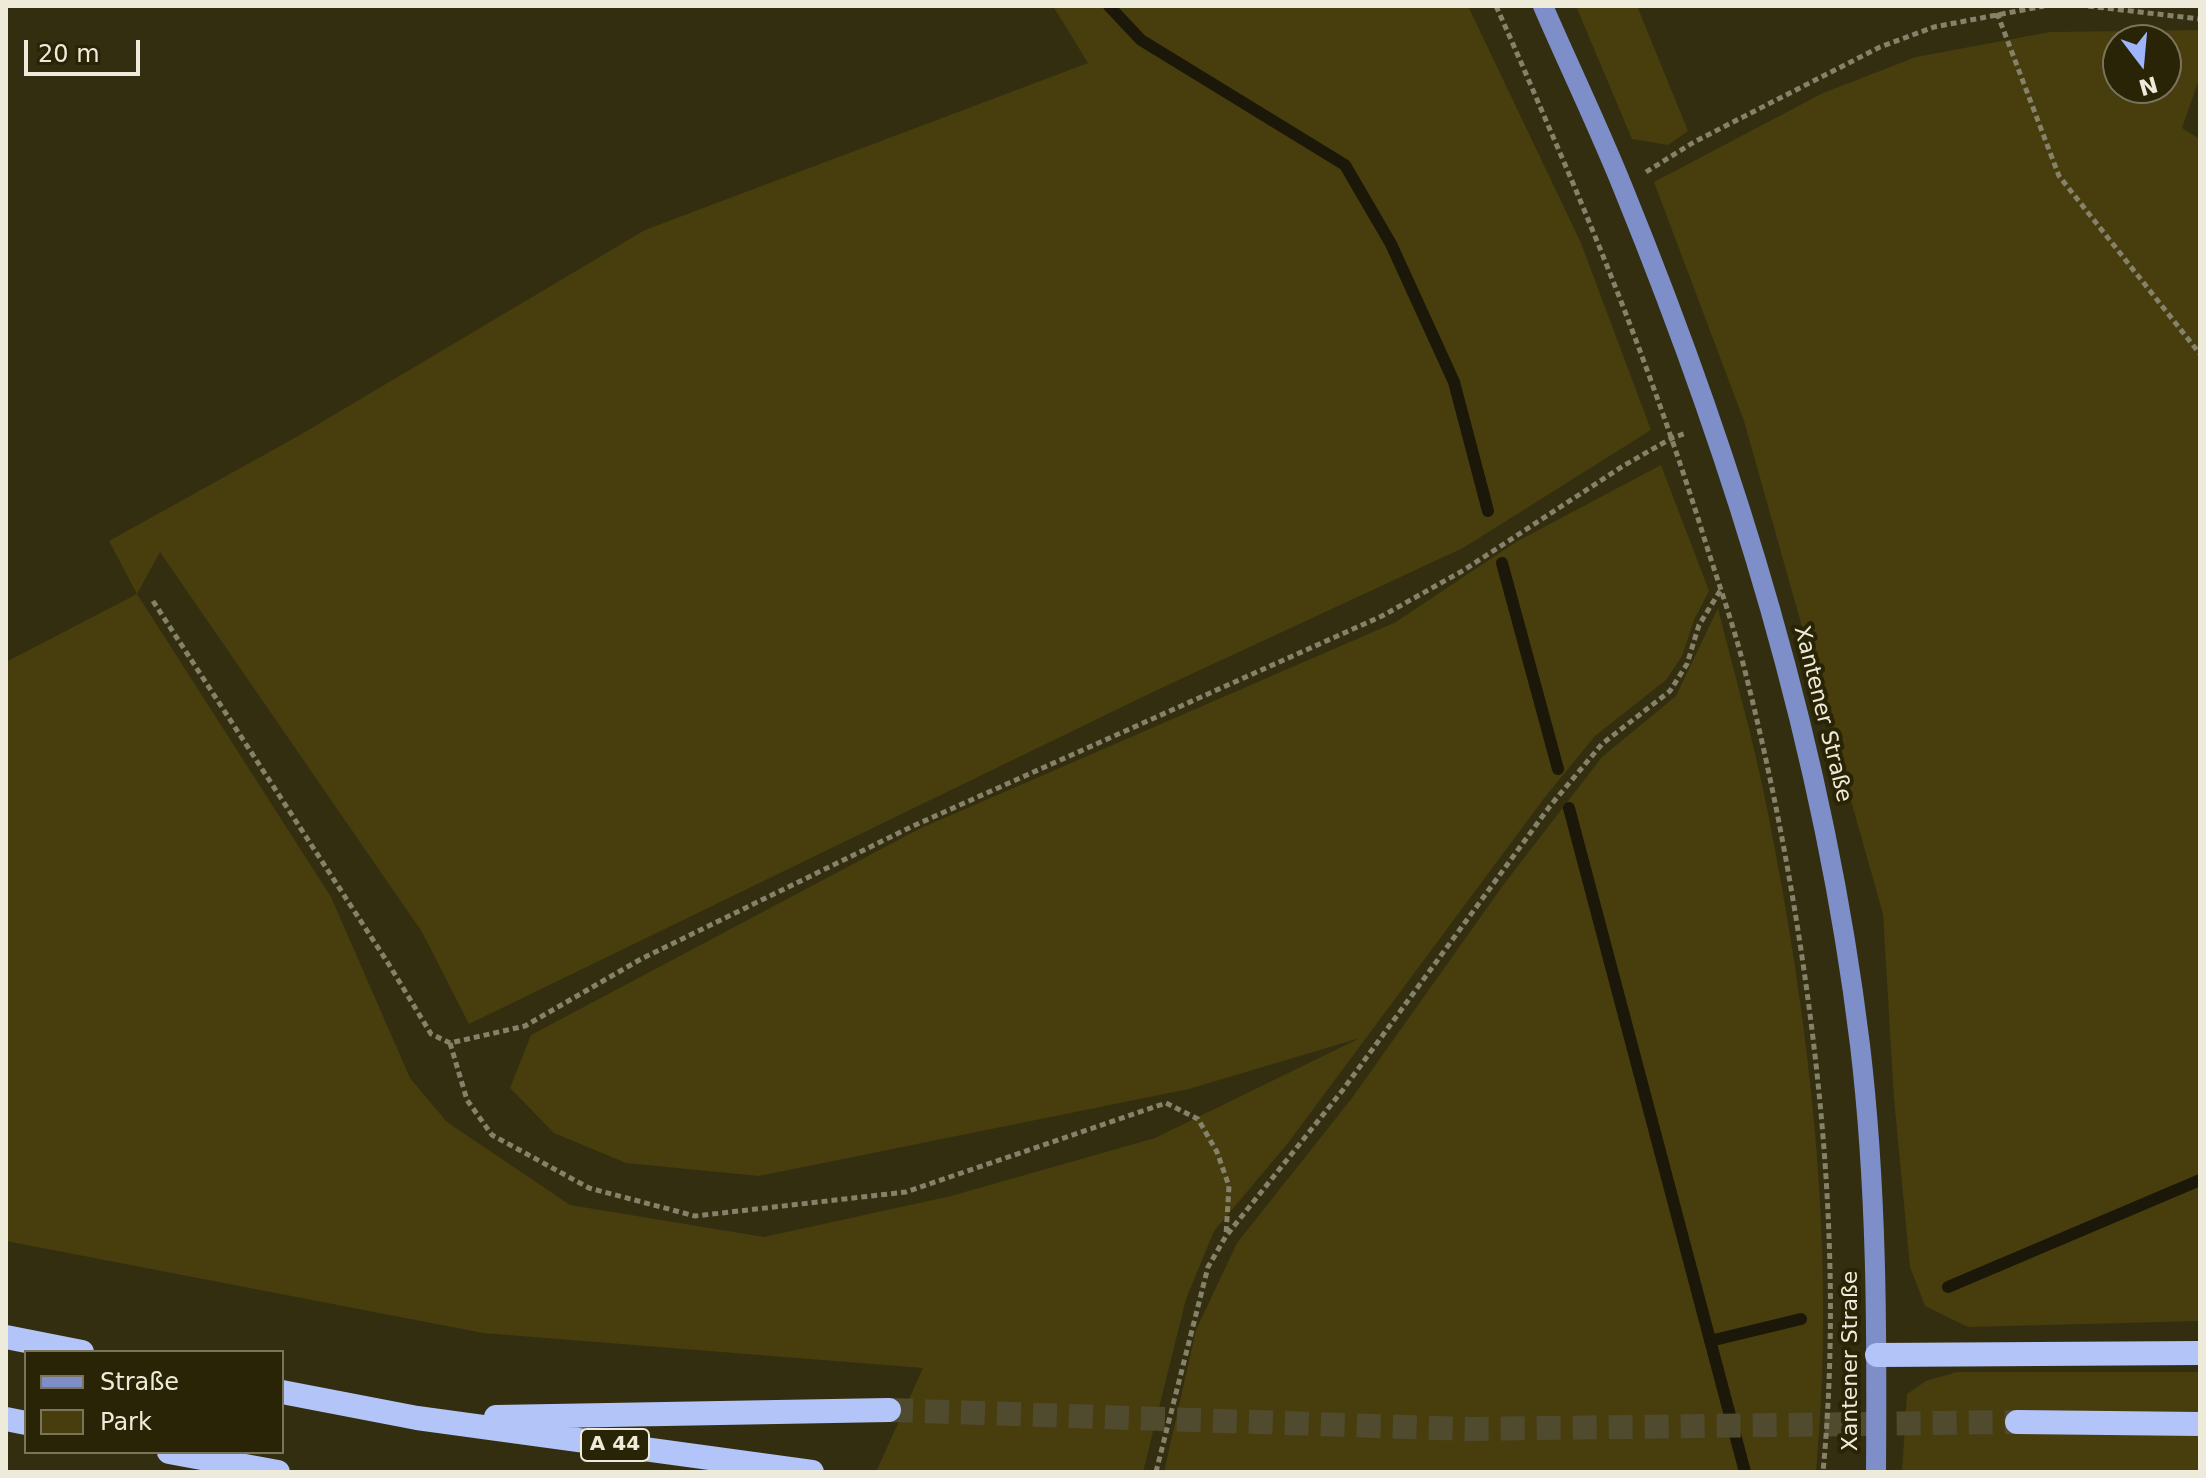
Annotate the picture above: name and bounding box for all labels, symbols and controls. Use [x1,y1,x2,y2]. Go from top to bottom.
scale bar [28,24,144,74]
north arrow [2102,24,2182,104]
text: 20 m [38,40,100,68]
text: N [2136,71,2161,100]
street label: Xantener Straße [1787,623,1857,805]
street label: Xantener Straße [1838,1271,1864,1451]
legend [24,1350,284,1454]
text: Straße [100,1368,179,1396]
text: Park [100,1408,152,1436]
road number: A 44 [581,1429,649,1461]

